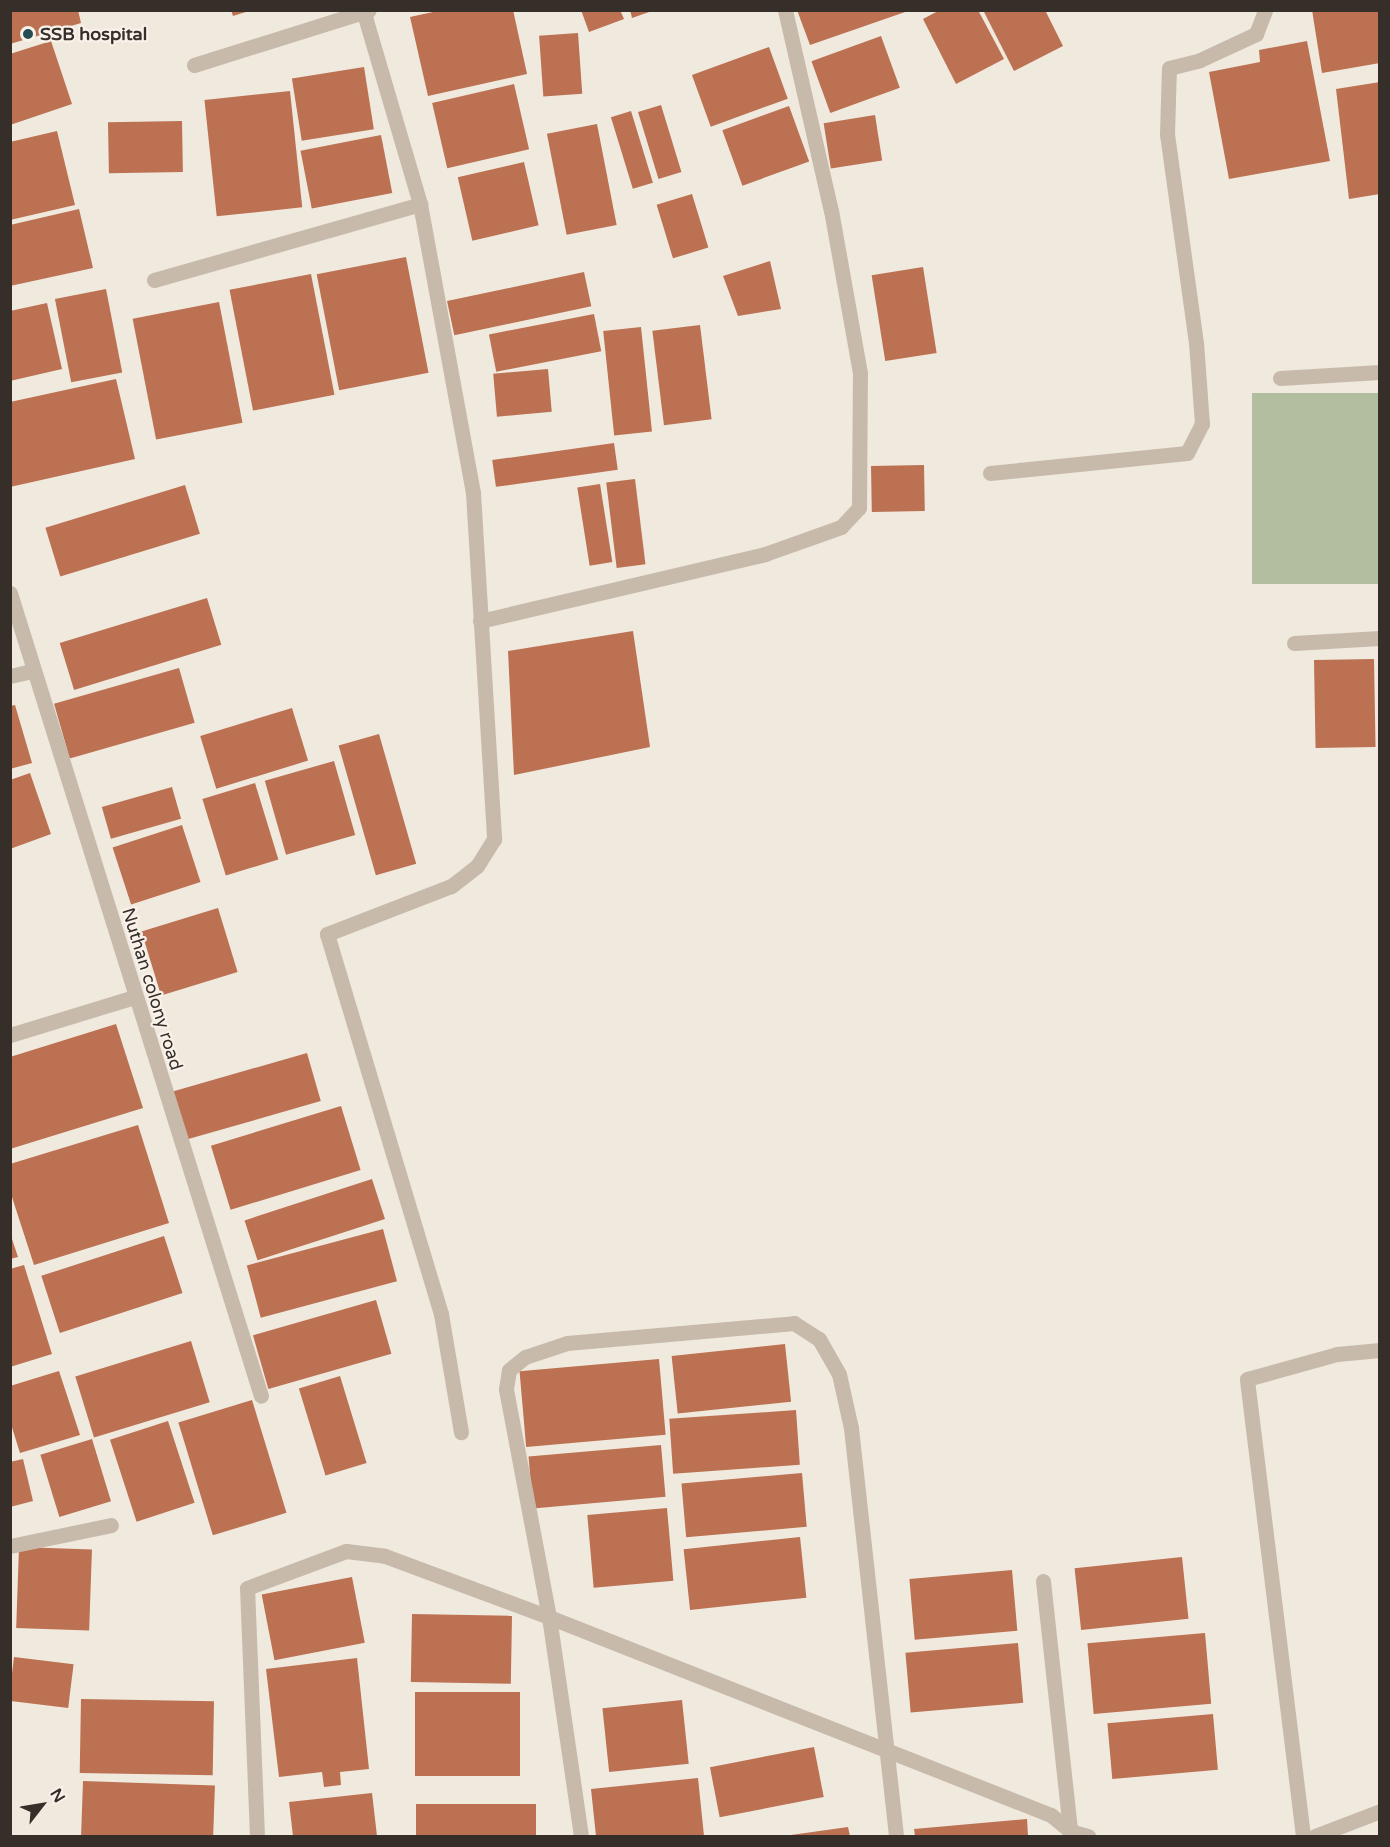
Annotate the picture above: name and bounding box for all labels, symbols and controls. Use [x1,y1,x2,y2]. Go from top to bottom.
place label: SSB hospital [40,23,147,45]
marker: SSB hospital [21,27,35,41]
street label: Nuthan colony road [117,905,187,1073]
north arrow [12,1775,72,1835]
text: N [46,1785,69,1806]

